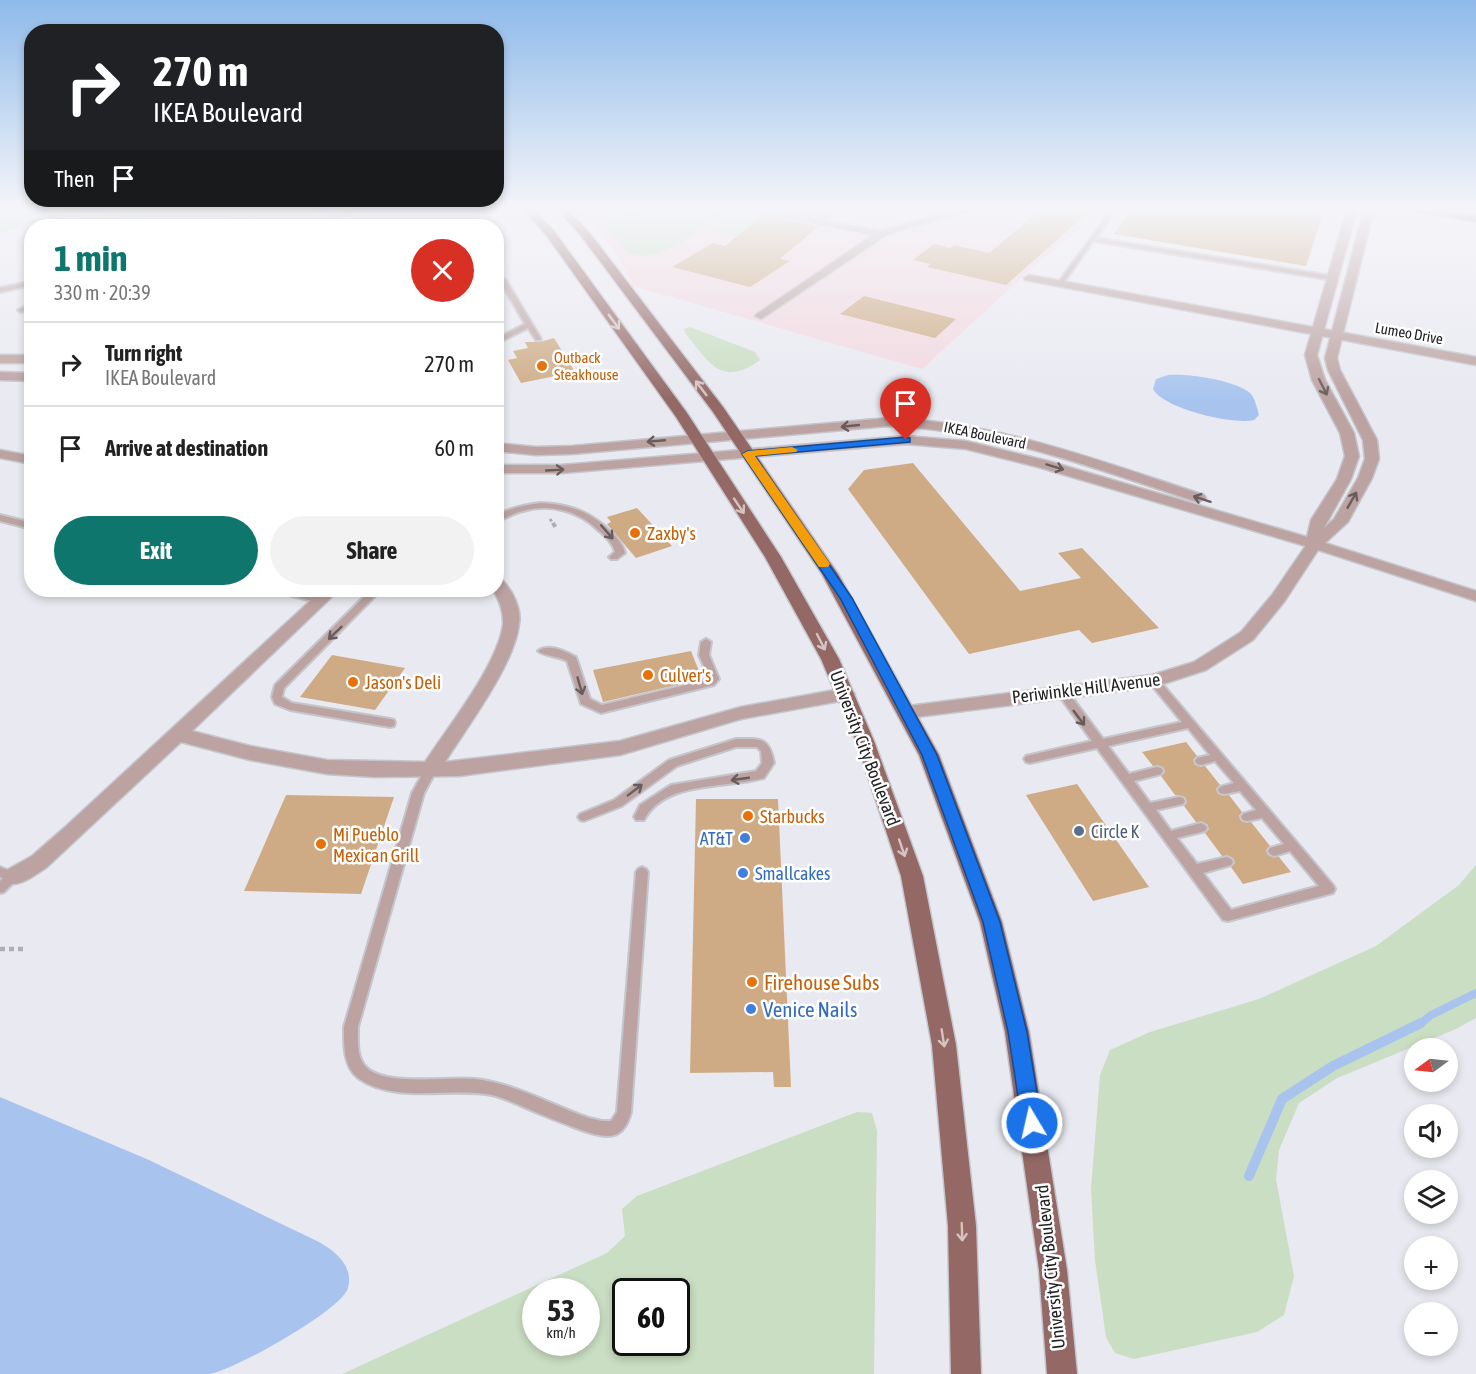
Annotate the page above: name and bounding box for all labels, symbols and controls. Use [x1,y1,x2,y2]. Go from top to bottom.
text: 270 m [153,47,248,95]
icon: right [54,48,132,126]
text: IKEA Boulevard [153,97,303,128]
icon: arrive [107,162,140,195]
text: Then [54,166,95,192]
text: 1 min [54,237,128,279]
button: close [411,239,474,302]
text: 330 m · 20:39 [54,281,151,304]
one-way arrow [608,314,620,330]
street label: Lumeo Drive [1374,319,1445,347]
text: Turn right [105,340,182,366]
icon: right [54,348,87,381]
place label: Outback Steakhouse [554,349,619,383]
text: 270 m [424,351,474,377]
marker: Outback Steakhouse [535,359,549,373]
text: IKEA Boulevard [105,366,216,389]
one-way arrow [1318,377,1329,395]
pin [880,378,931,440]
one-way arrow [694,380,707,396]
icon: arrive [889,387,922,420]
street label: IKEA Boulevard [942,418,1028,452]
one-way arrow [840,421,860,432]
icon: arrive [54,432,87,465]
text: Arrive at destination [105,435,268,461]
text: 60 m [434,435,474,461]
one-way arrow [646,436,666,447]
one-way arrow [1045,462,1064,473]
one-way arrow [544,464,564,475]
one-way arrow [1347,492,1358,510]
one-way arrow [1193,493,1212,504]
one-way arrow [733,498,745,514]
button: Exit [54,516,258,585]
button: Share [270,516,474,585]
place label: Zaxby's [647,523,696,544]
one-way arrow [600,524,614,539]
marker: Zaxby's [628,526,642,540]
one-way arrow [327,625,342,640]
one-way arrow [816,632,828,650]
place label: Culver's [660,665,711,686]
street label: University City Boulevard [826,667,904,829]
marker: Culver's [641,668,655,682]
street label: Periwinkle Hill Avenue [1011,668,1161,708]
place label: Jason's Deli [365,672,441,693]
marker: Jason's Deli [346,675,360,689]
one-way arrow [575,676,586,695]
one-way arrow [1072,710,1085,726]
one-way arrow [730,773,750,784]
one-way arrow [627,784,643,797]
place label: Starbucks [760,806,825,827]
marker: Starbucks [741,809,755,823]
place label: Circle K [1091,821,1139,842]
place label: Mi Pueblo Mexican Grill [333,824,419,866]
marker: Circle K [1072,824,1086,838]
place label: AT&T [700,828,733,849]
marker: AT&T [738,831,752,845]
marker: Mi Pueblo Mexican Grill [314,837,328,851]
one-way arrow [898,838,909,857]
place label: Smallcakes [755,863,830,884]
marker: Smallcakes [736,866,750,880]
place label: Firehouse Subs [764,970,879,994]
marker: Firehouse Subs [745,975,759,989]
place label: Venice Nails [763,997,857,1021]
marker: Venice Nails [744,1002,758,1016]
one-way arrow [937,1028,948,1047]
north arrow [1404,1038,1458,1092]
map controls [1404,1038,1458,1356]
position arrow [1000,1091,1064,1155]
button: sound [1404,1104,1458,1158]
button: layers [1404,1170,1458,1224]
street label: University City Boulevard [1031,1184,1069,1350]
one-way arrow [956,1222,967,1242]
button: + [1404,1236,1458,1290]
speed limit sign: 60 [612,1278,690,1356]
text: 53 [547,1293,575,1327]
button: − [1404,1302,1458,1356]
text: km/h [546,1324,576,1341]

